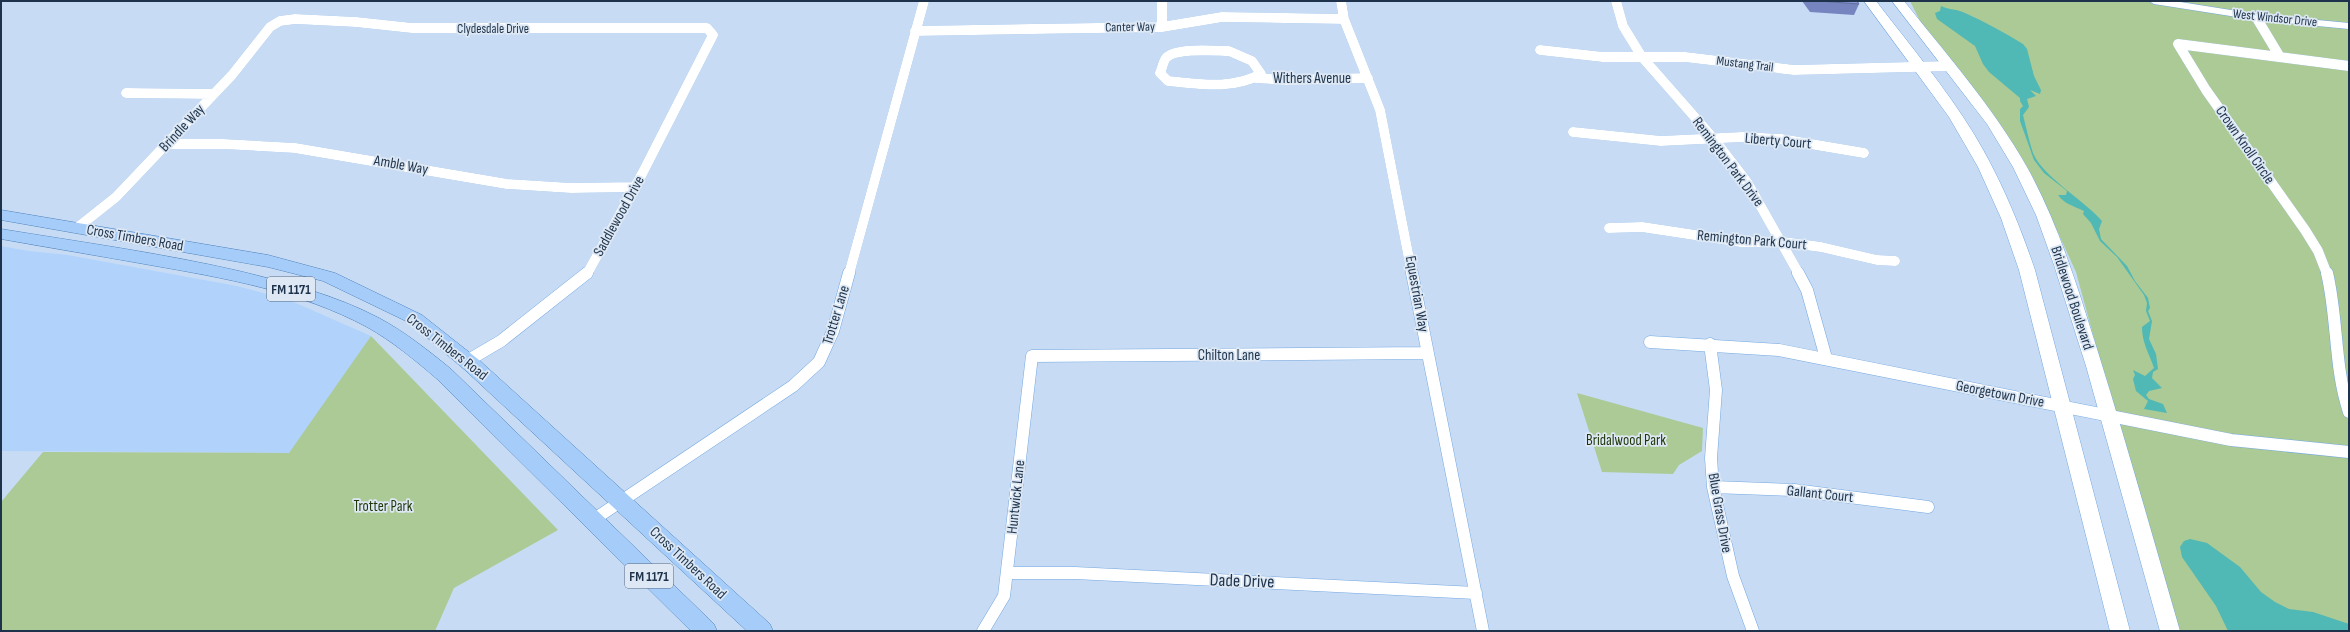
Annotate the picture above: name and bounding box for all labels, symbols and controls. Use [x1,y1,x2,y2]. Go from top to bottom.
street label: West Windsor Drive [2232,6,2318,30]
street label: Canter Way [1105,19,1155,35]
street label: Clydesdale Drive [457,21,529,37]
street label: Mustang Trail [1716,53,1774,75]
street label: Withers Avenue [1273,69,1351,88]
street label: Brindle Way [155,100,209,156]
street label: Crown Knoll Circle [2211,102,2279,188]
street label: Remington Park Drive [1688,113,1768,211]
street label: Liberty Court [1744,129,1812,153]
street label: Amble Way [371,151,430,179]
street label: Saddlewood Drive [589,172,649,260]
street label: Cross Timbers Road [85,220,185,256]
street label: Remington Park Court [1696,226,1808,254]
street label: Bridlewood Boulevard [2046,244,2098,352]
street label: Equestrian Way [1401,254,1433,334]
road number: FM 1171 [267,277,315,301]
street label: Trotter Lane [818,283,854,347]
street label: Cross Timbers Road [402,309,492,385]
street label: Chilton Lane [1198,346,1260,365]
street label: Georgetown Drive [1954,376,2046,412]
park label: Bridalwood Park [1586,431,1666,450]
street label: Huntwick Lane [1003,459,1029,535]
street label: Blue Grass Drive [1704,472,1736,554]
street label: Gallant Court [1786,481,1855,507]
park label: Trotter Park [354,497,413,516]
street label: Cross Timbers Road [646,523,730,603]
road number: FM 1171 [625,564,673,588]
street label: Dade Drive [1209,569,1275,593]

